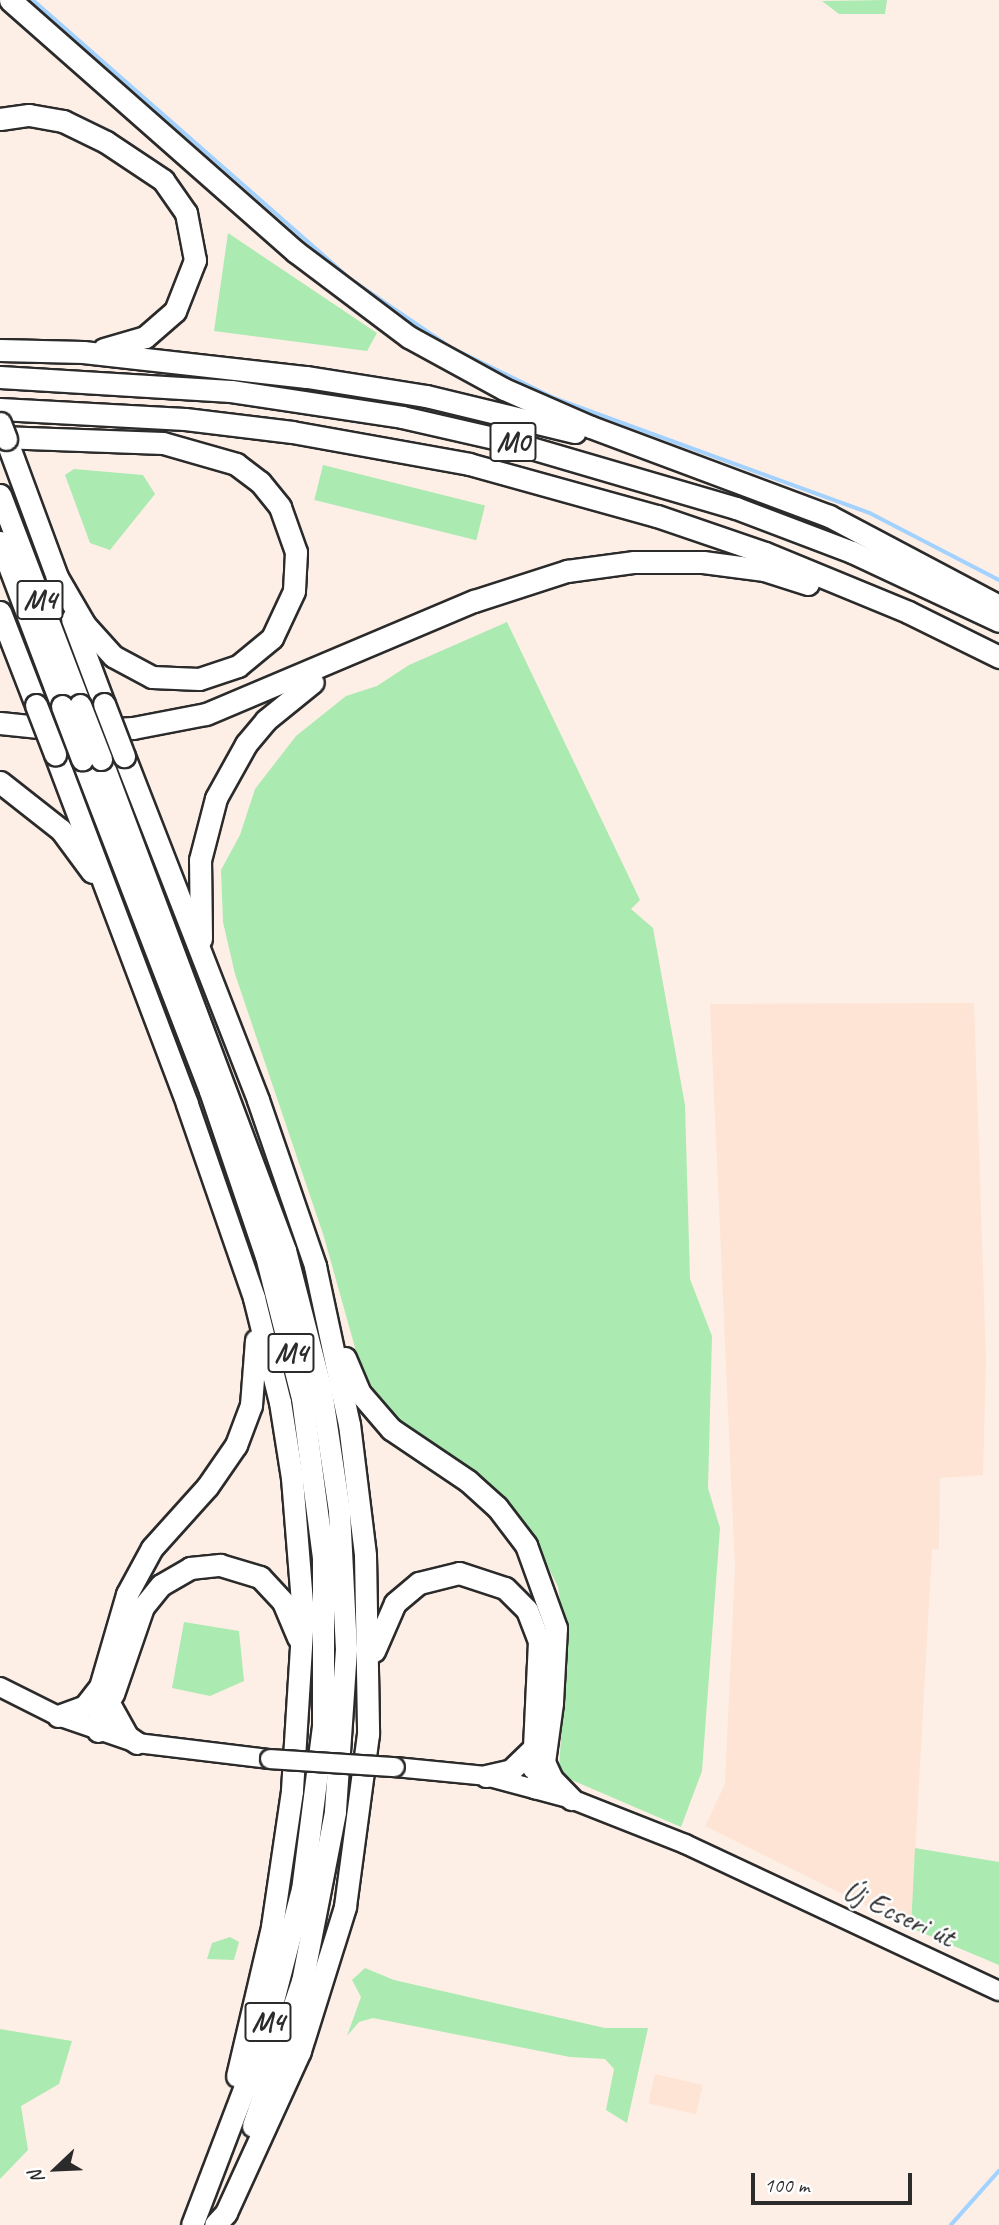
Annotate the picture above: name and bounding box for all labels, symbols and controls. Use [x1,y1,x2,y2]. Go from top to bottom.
road number: M0 [489,418,538,466]
road number: M4 [16,576,64,624]
road number: M4 [266,1328,316,1378]
street label: Új Ecseri út [837,1872,961,1954]
road number: M4 [244,1997,292,2046]
north arrow [21,2134,91,2204]
scale bar [754,2158,915,2202]
text: N [23,2167,50,2187]
text: 100 m [764,2172,809,2198]

